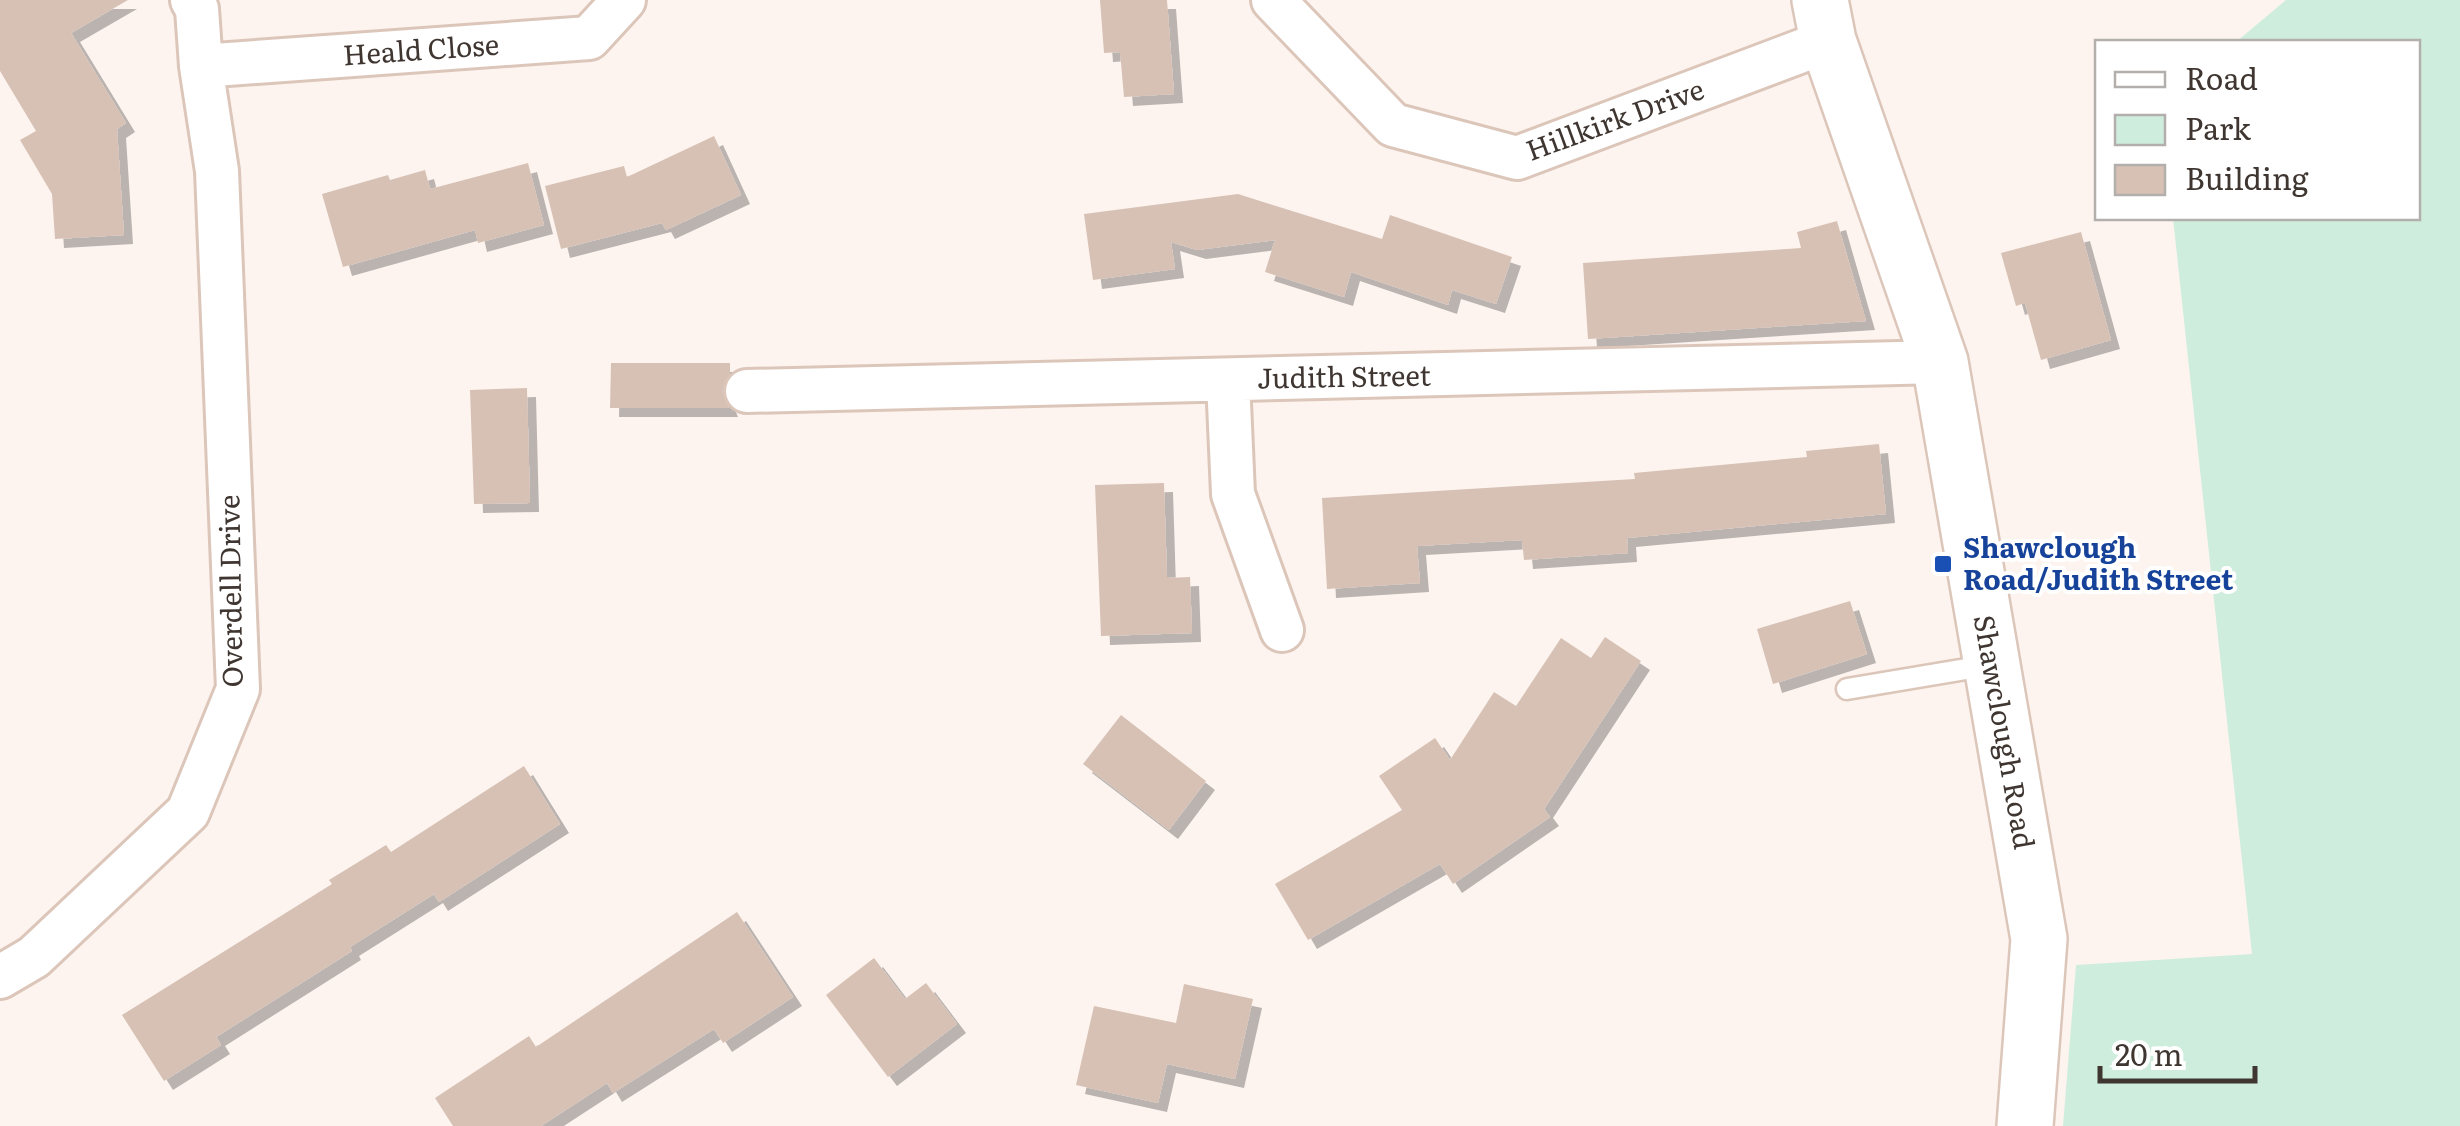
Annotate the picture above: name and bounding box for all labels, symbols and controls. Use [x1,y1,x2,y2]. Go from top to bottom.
street label: Heald Close [341,22,500,74]
legend [2095,40,2420,220]
text: Road [2185,55,2258,99]
street label: Hillkirk Drive [1519,66,1709,170]
text: Park [2185,105,2252,149]
text: Building [2185,155,2309,199]
street label: Judith Street [1257,352,1432,398]
street label: Overdell Drive [206,494,252,688]
place label: Shawclough Road/Judith Street [1963,525,2234,599]
marker: Shawclough Road/Judith Street [1932,553,1954,575]
street label: Shawclough Road [1965,611,2047,852]
scale bar [2100,1021,2255,1083]
text: 20 m [2115,1031,2183,1075]

